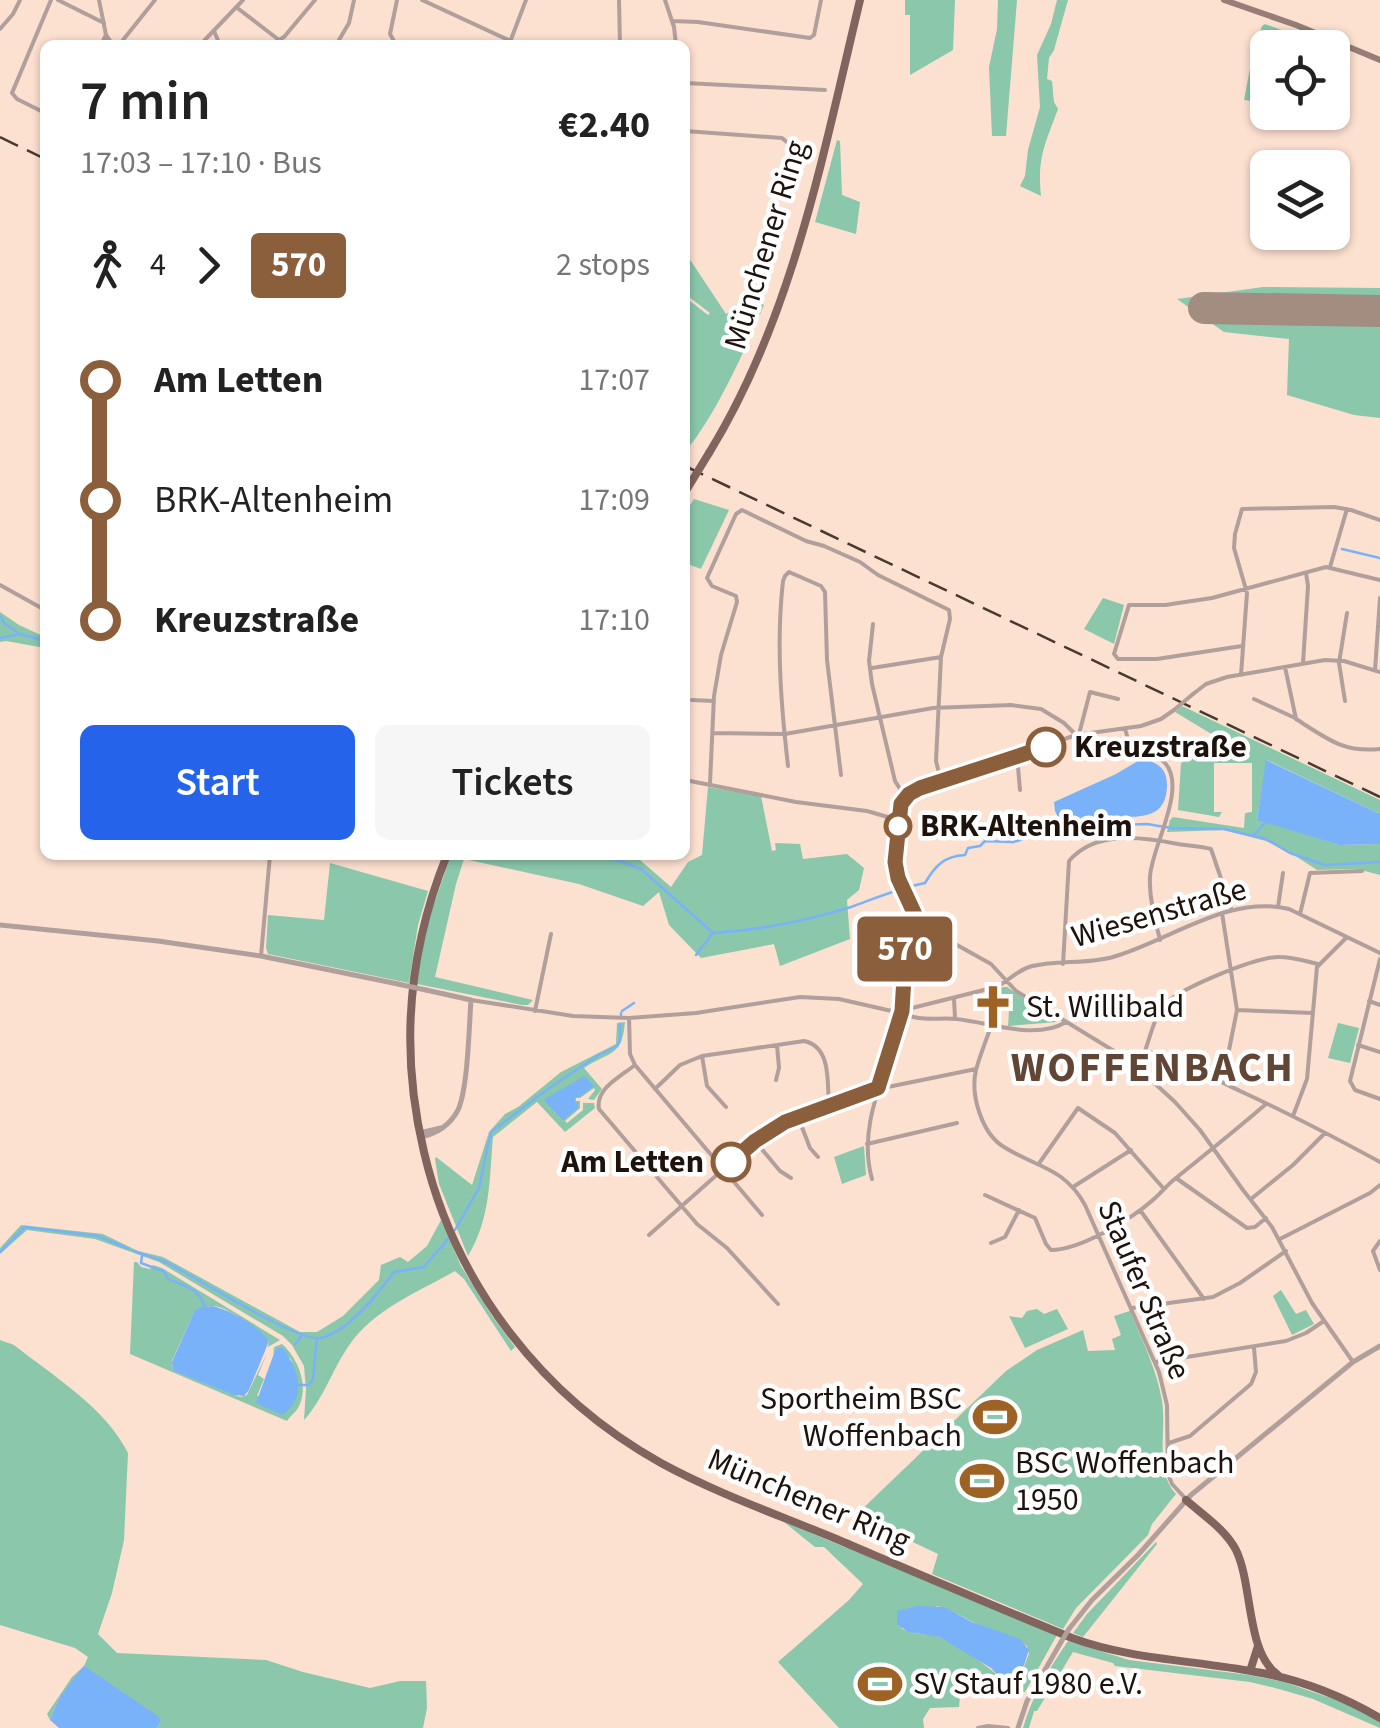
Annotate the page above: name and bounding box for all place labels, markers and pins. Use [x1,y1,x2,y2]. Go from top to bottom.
place label: Kreuzstraße [1074,724,1247,770]
marker: Kreuzstraße [1027,728,1065,766]
place label: BRK-Altenheim [920,803,1133,849]
marker: BRK-Altenheim [885,813,911,839]
church icon: St. Willibald [969,983,1017,1031]
place label: St. Willibald [1026,984,1184,1030]
place label: Am Letten [560,1139,704,1185]
marker: Am Letten [712,1143,750,1181]
place label: Sportheim BSC Woffenbach [760,1376,962,1459]
sports icon: Sportheim BSC Woffenbach [971,1393,1019,1441]
place label: BSC Woffenbach 1950 [1015,1440,1234,1523]
sports icon: BSC Woffenbach 1950 [958,1457,1006,1505]
sports icon: SV Stauf 1980 e.V. [856,1660,904,1708]
place label: SV Stauf 1980 e.V. [913,1661,1143,1707]

